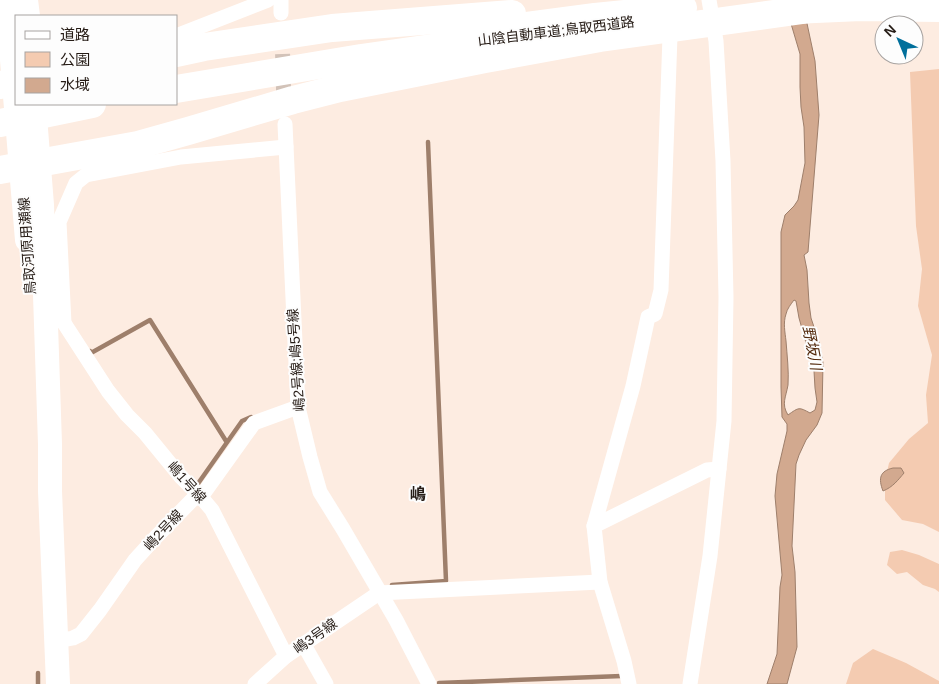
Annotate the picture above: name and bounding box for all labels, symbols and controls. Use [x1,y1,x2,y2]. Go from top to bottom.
street label: 山陰自動車道;鳥取西道路 [477,13,635,49]
legend [15,15,178,105]
north arrow [874,15,924,65]
text: N [881,21,899,40]
text: 道路 [60,26,90,43]
text: 公園 [60,51,90,68]
text: 水域 [60,76,90,93]
street label: 鳥取河原用瀬線 [16,197,38,295]
street label: 嶋2号線;嶋5号線 [284,308,308,412]
water label: 野坂川 [800,324,826,374]
street label: 嶋1号線 [164,458,210,506]
district label: 嶋 [410,485,426,503]
street label: 嶋2号線 [140,506,186,554]
street label: 嶋3号線 [290,615,340,657]

